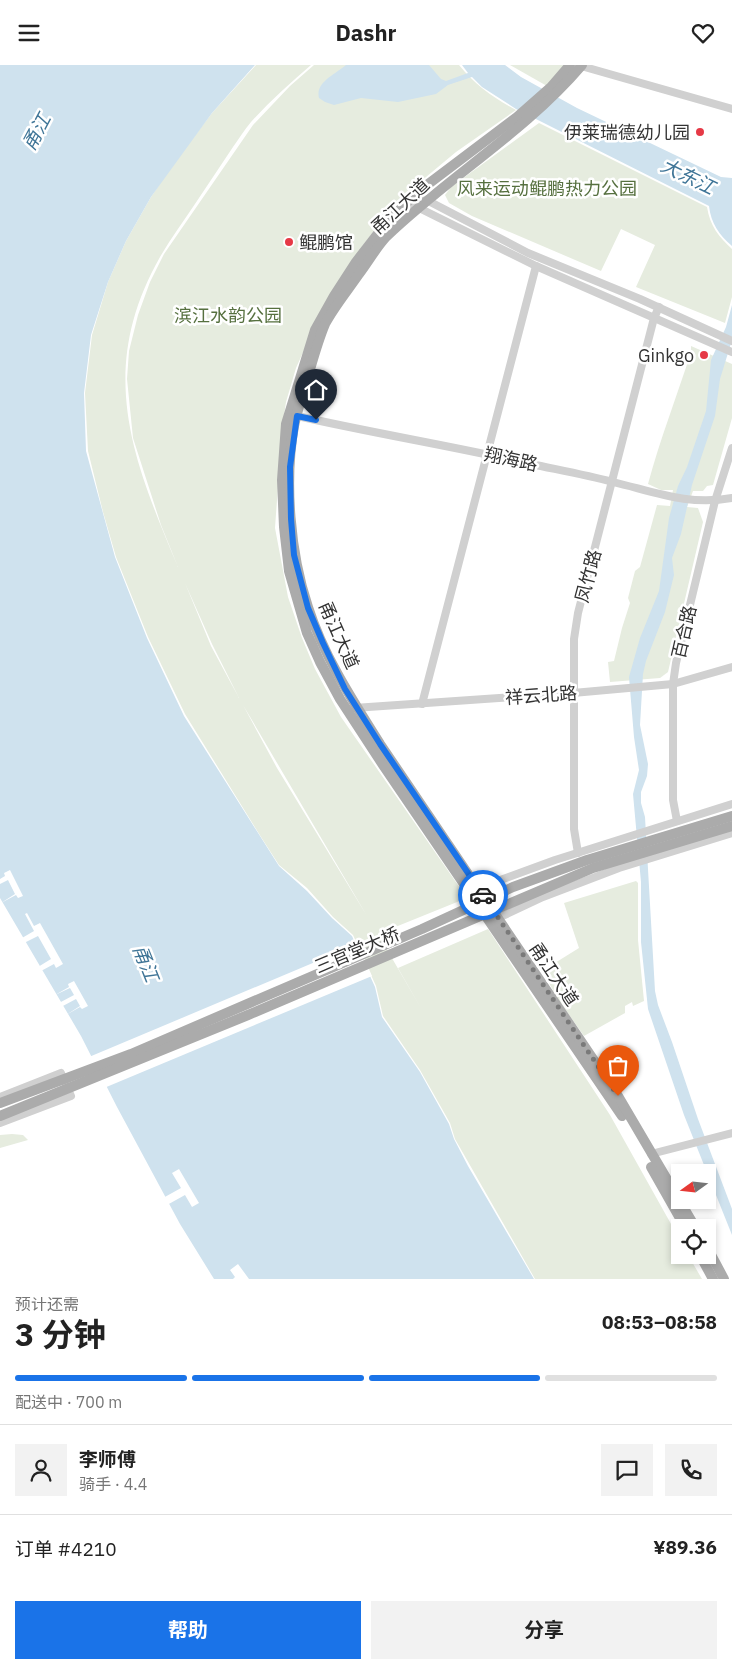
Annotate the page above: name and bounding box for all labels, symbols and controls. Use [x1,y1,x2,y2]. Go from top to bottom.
text: Dashr [336,18,396,47]
icon: menu [15,19,43,47]
icon: heart [689,19,717,47]
water label: 甬江 [16,108,56,154]
place label: 伊莱瑞德幼儿园 [564,121,690,144]
marker: 伊莱瑞德幼儿园 [694,126,706,138]
water label: 大东江 [657,153,721,200]
street label: 甬江大道 [366,173,434,239]
park label: 风来运动鲲鹏热力公园 [457,177,637,200]
place label: 鲲鹏馆 [299,231,353,254]
marker: 鲲鹏馆 [283,236,295,248]
park label: 滨江水韵公园 [174,304,282,327]
place label: Ginkgo [638,344,694,367]
marker: Ginkgo [698,349,710,361]
pin [295,369,337,420]
icon: home [302,376,330,404]
street label: 翔海路 [482,442,540,476]
street label: 凤竹路 [570,547,606,605]
street label: 甬江大道 [314,597,364,673]
street label: 百合路 [667,603,701,661]
street label: 祥云北路 [504,681,578,709]
courier [458,870,508,920]
icon: car [469,881,497,909]
street label: 三官堂大桥 [311,922,403,978]
street label: 甬江大道 [524,938,584,1010]
water label: 甬江 [128,941,165,987]
pin [597,1045,639,1096]
icon: bag [604,1052,632,1080]
north arrow [671,1164,716,1209]
map controls [671,1164,716,1264]
button: locate [671,1219,716,1264]
text: 预计还需 [15,1294,79,1314]
text: 08:53–08:58 [602,1310,717,1334]
text: 3 分钟 [15,1313,106,1355]
text: 配送中 · 700 m [15,1392,122,1412]
button: person [15,1444,67,1496]
button: chat [601,1444,653,1496]
button: phone [665,1444,717,1496]
text: 李师傅 [79,1447,136,1471]
text: 骑手 · 4.4 [79,1474,147,1494]
text: ¥89.36 [653,1535,717,1559]
text: 订单 #4210 [15,1537,117,1561]
button: 帮助 [15,1601,361,1659]
button: 分享 [371,1601,717,1659]

